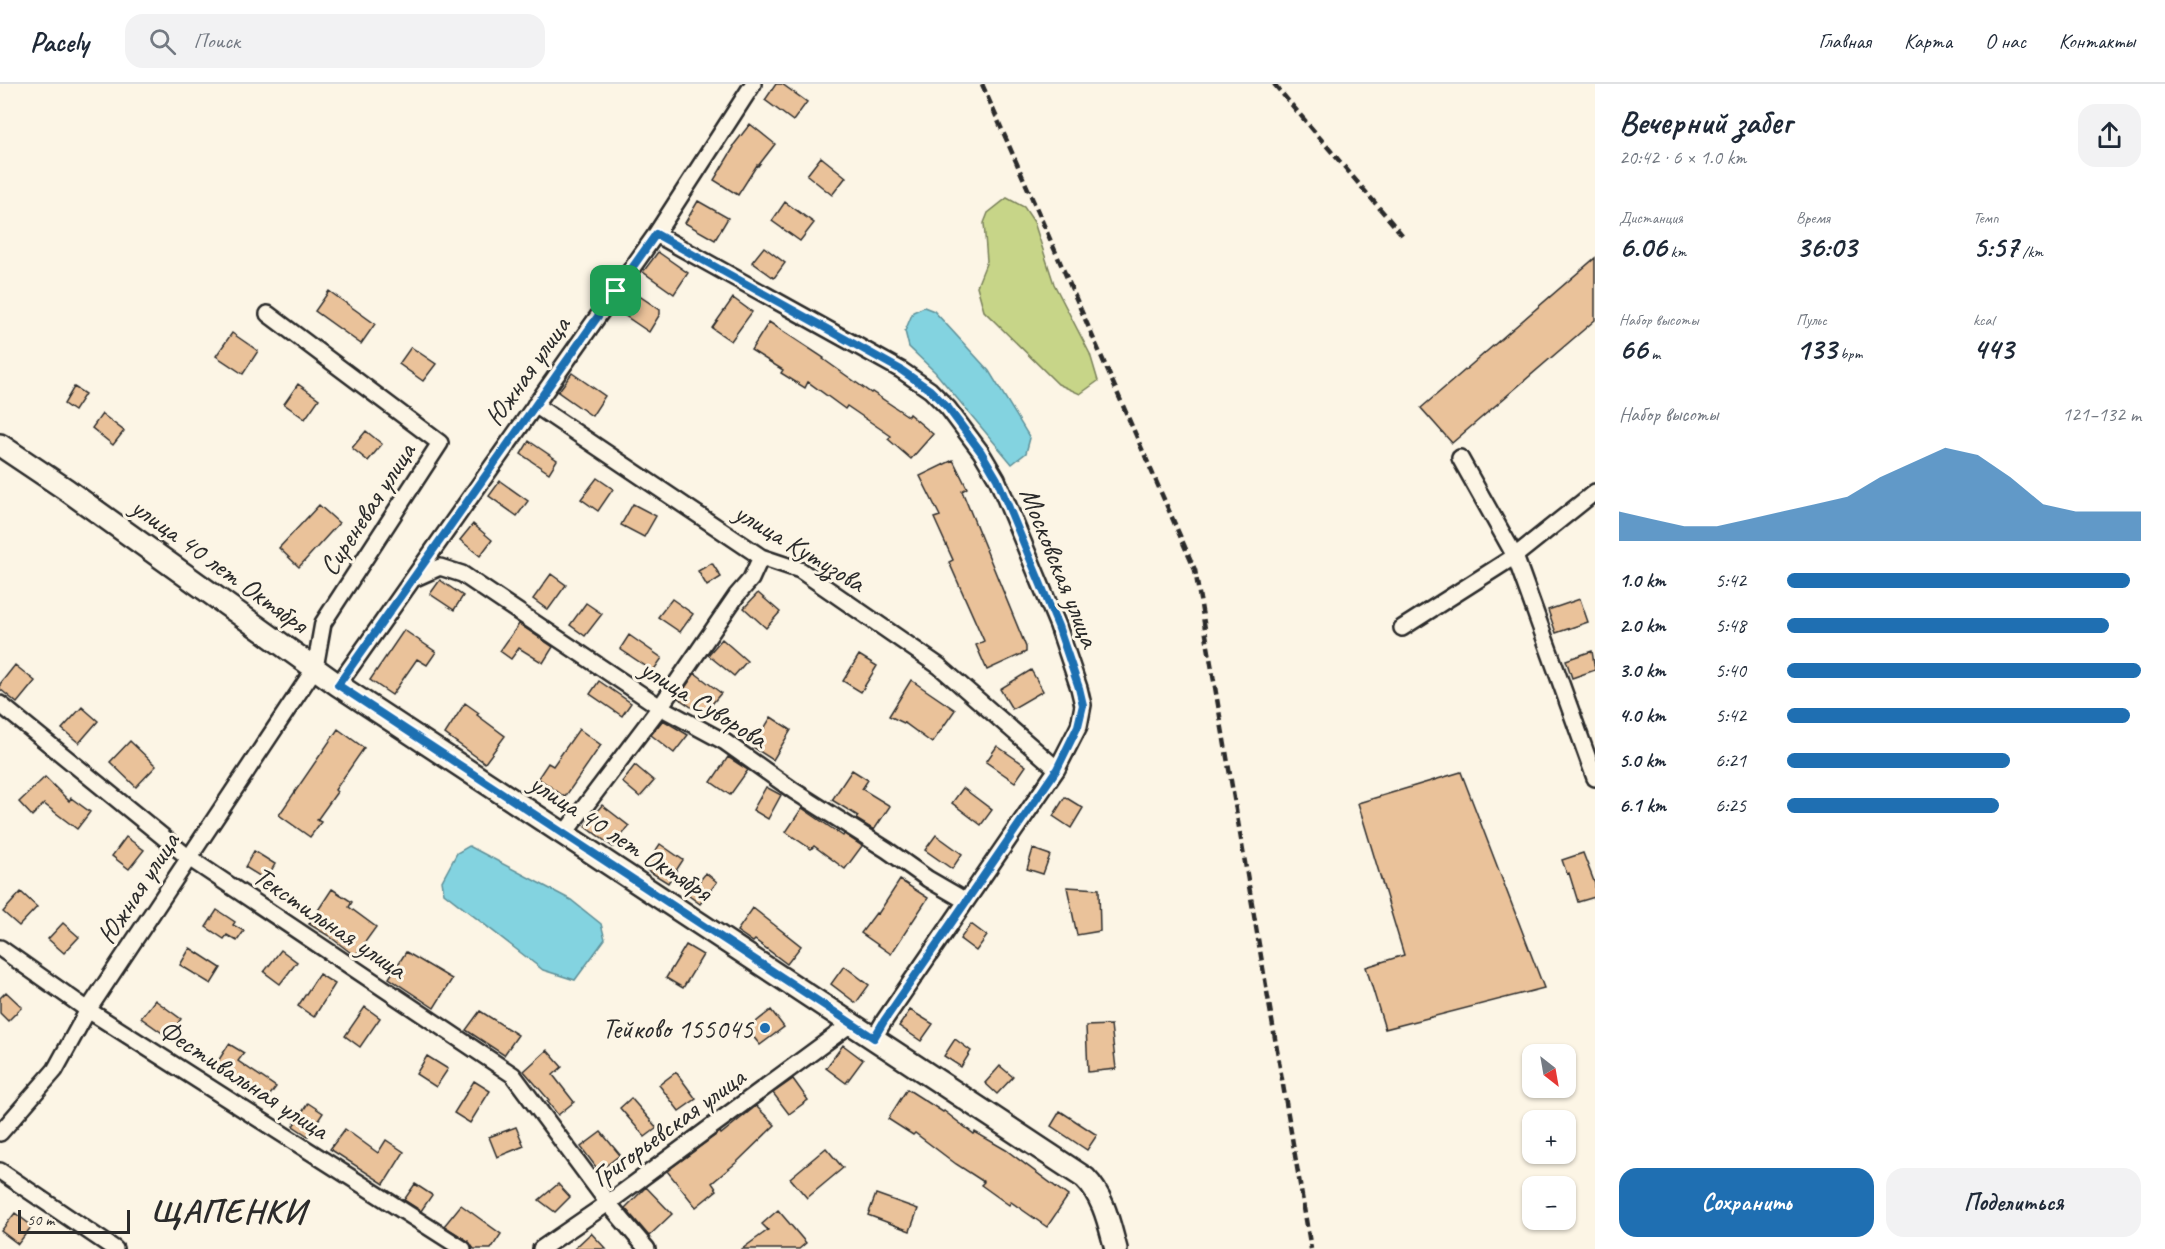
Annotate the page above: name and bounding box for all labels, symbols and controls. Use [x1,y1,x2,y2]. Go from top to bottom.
search box [125,14,545,68]
text: Pacely [30,24,89,59]
icon: search [146,25,179,58]
text: Поиск [194,27,240,55]
text: Главная [1818,28,1871,54]
text: Карта [1904,28,1952,54]
text: О нас [1985,28,2026,54]
text: Контакты [2059,28,2135,54]
text: Вечерний забег [1619,101,1792,143]
button: share [2078,104,2141,167]
text: 20:42 · 6 × 1.0 km [1619,145,1746,170]
text: Дистанция [1619,208,1683,228]
text: Время [1796,208,1830,228]
text: Темп [1973,208,1999,228]
text: 6.06 [1619,228,1667,266]
text: 36:03 [1796,228,1857,266]
text: 5:57 [1973,228,2018,266]
text: km [1667,242,1686,262]
text: /km [2018,242,2043,262]
pin [590,265,641,316]
icon: arrive [599,274,632,307]
street label: Южная улица [477,308,578,433]
text: Набор высоты [1619,310,1698,330]
text: Пульс [1796,310,1827,330]
text: kcal [1973,310,1994,330]
text: 66 [1619,330,1647,368]
text: 133 [1796,330,1837,368]
text: 443 [1973,330,2014,368]
text: m [1647,344,1660,364]
text: bpm [1837,344,1862,364]
text: Набор высоты [1619,402,1718,427]
text: 121–132 m [2062,402,2141,427]
street label: Сиреневая улица [311,435,424,582]
street label: Московская улица [1012,482,1109,654]
street label: улица 40 лет Октября [123,488,317,642]
street label: улица Кутузова [726,493,873,601]
text: 1.0 km [1619,568,1666,593]
text: 5:42 [1715,568,1746,593]
text: 2.0 km [1619,613,1666,638]
text: 5:48 [1715,613,1746,638]
street label: улица Суворова [632,649,775,757]
text: 3.0 km [1619,658,1666,683]
text: 5:40 [1715,658,1746,683]
text: 4.0 km [1619,703,1666,728]
text: 5:42 [1715,703,1746,728]
text: 5.0 km [1619,748,1665,773]
text: 6:21 [1715,748,1746,773]
street label: улица 40 лет Октября [522,764,721,910]
text: 6.1 km [1619,793,1666,818]
text: 6:25 [1715,793,1746,818]
street label: Южная улица [89,824,188,950]
street label: Текстильная улица [247,858,415,987]
street label: Фестивальная улица [153,1011,337,1148]
place label: Тейково 155045 [602,1011,754,1046]
marker: Тейково 155045 [758,1021,772,1035]
north arrow [1522,1044,1576,1098]
map controls [1522,1044,1576,1230]
street label: Григорьевская улица [584,1058,753,1195]
button: + [1522,1110,1576,1164]
button: Сохранить [1619,1168,1874,1237]
button: Поделиться [1886,1168,2141,1237]
button: − [1522,1176,1576,1230]
district label: ЩАПЕНКИ [152,1189,311,1232]
scale bar [18,1207,130,1234]
text: 50 m [27,1210,54,1230]

